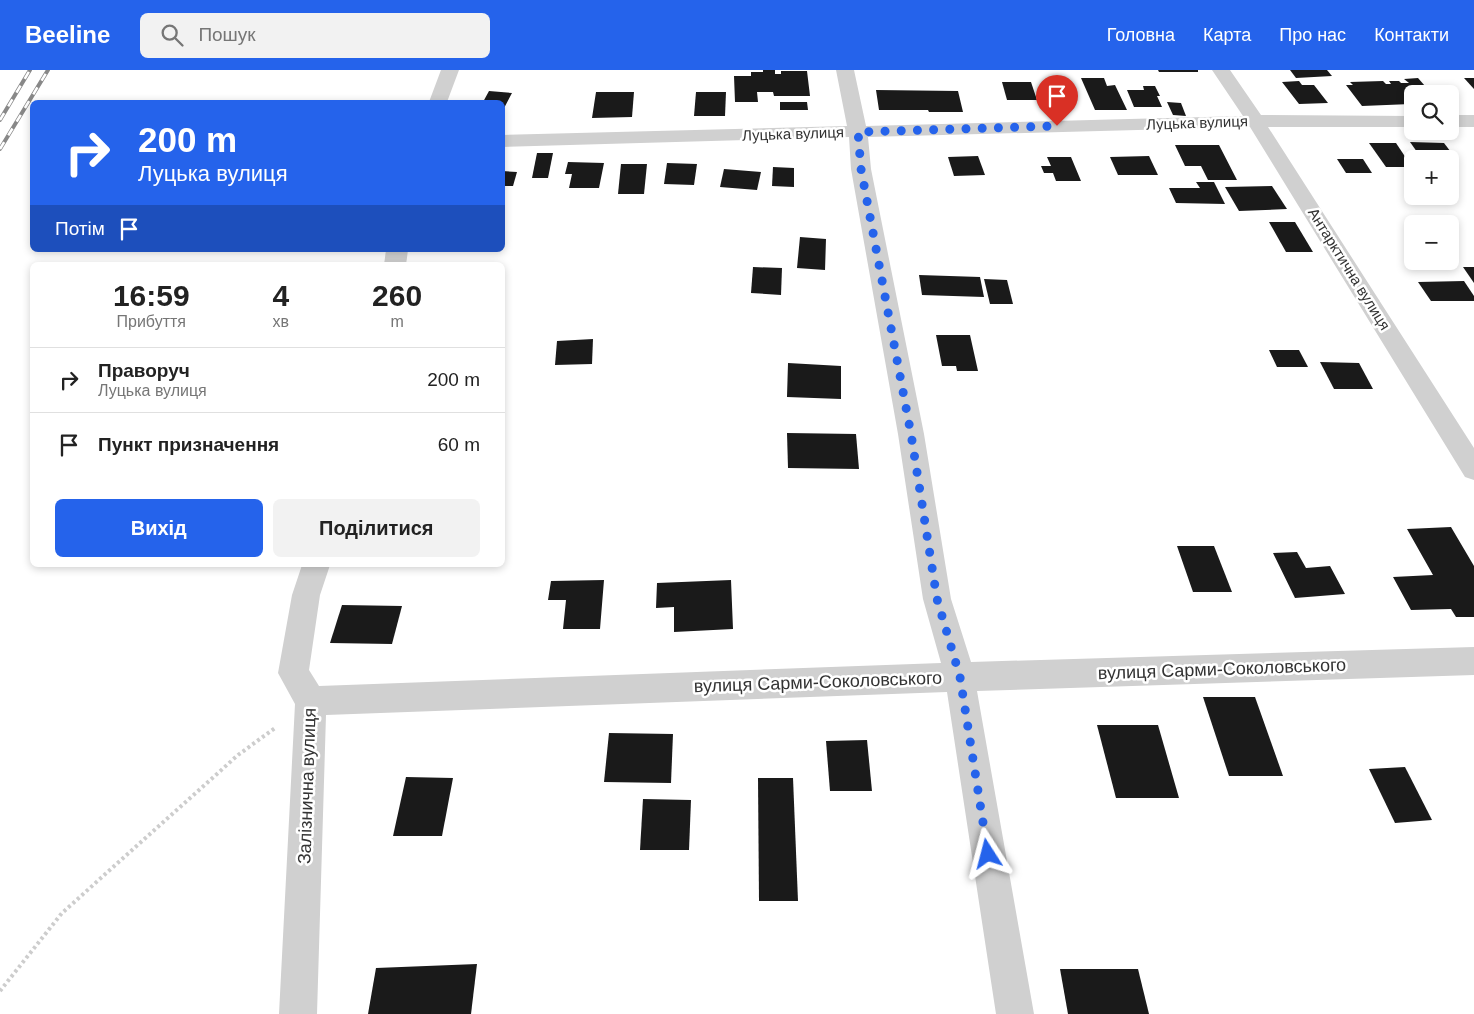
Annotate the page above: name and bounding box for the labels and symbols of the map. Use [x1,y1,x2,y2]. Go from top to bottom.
pin [1036,75,1078,126]
street label: Луцька вулиця [1146,112,1248,133]
street label: Луцька вулиця [742,123,844,144]
street label: Антарктична вулиця [1305,204,1394,333]
street label: вулиця Сарми-Соколовського [1097,655,1347,683]
street label: вулиця Сарми-Соколовського [693,668,943,696]
street label: Залізнична вулиця [294,708,320,864]
position arrow [961,827,1013,879]

